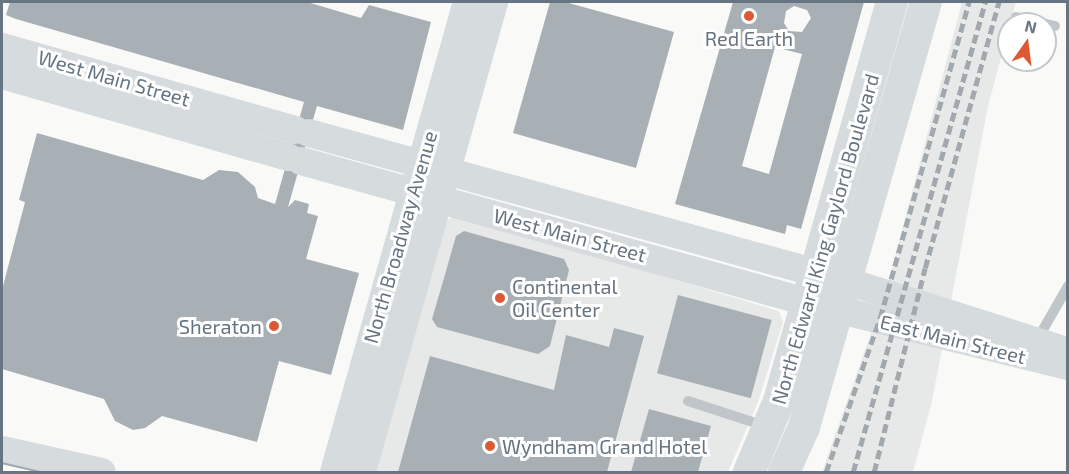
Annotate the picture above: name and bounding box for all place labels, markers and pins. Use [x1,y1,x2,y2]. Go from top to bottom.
marker: Red Earth [742,9,756,23]
place label: Red Earth [705,26,793,50]
place label: Continental Oil Center [512,274,617,321]
marker: Continental Oil Center [493,291,507,305]
place label: Sheraton [179,314,262,338]
marker: Sheraton [267,319,281,333]
place label: Wyndham Grand Hotel [502,434,707,458]
marker: Wyndham Grand Hotel [483,439,497,453]

